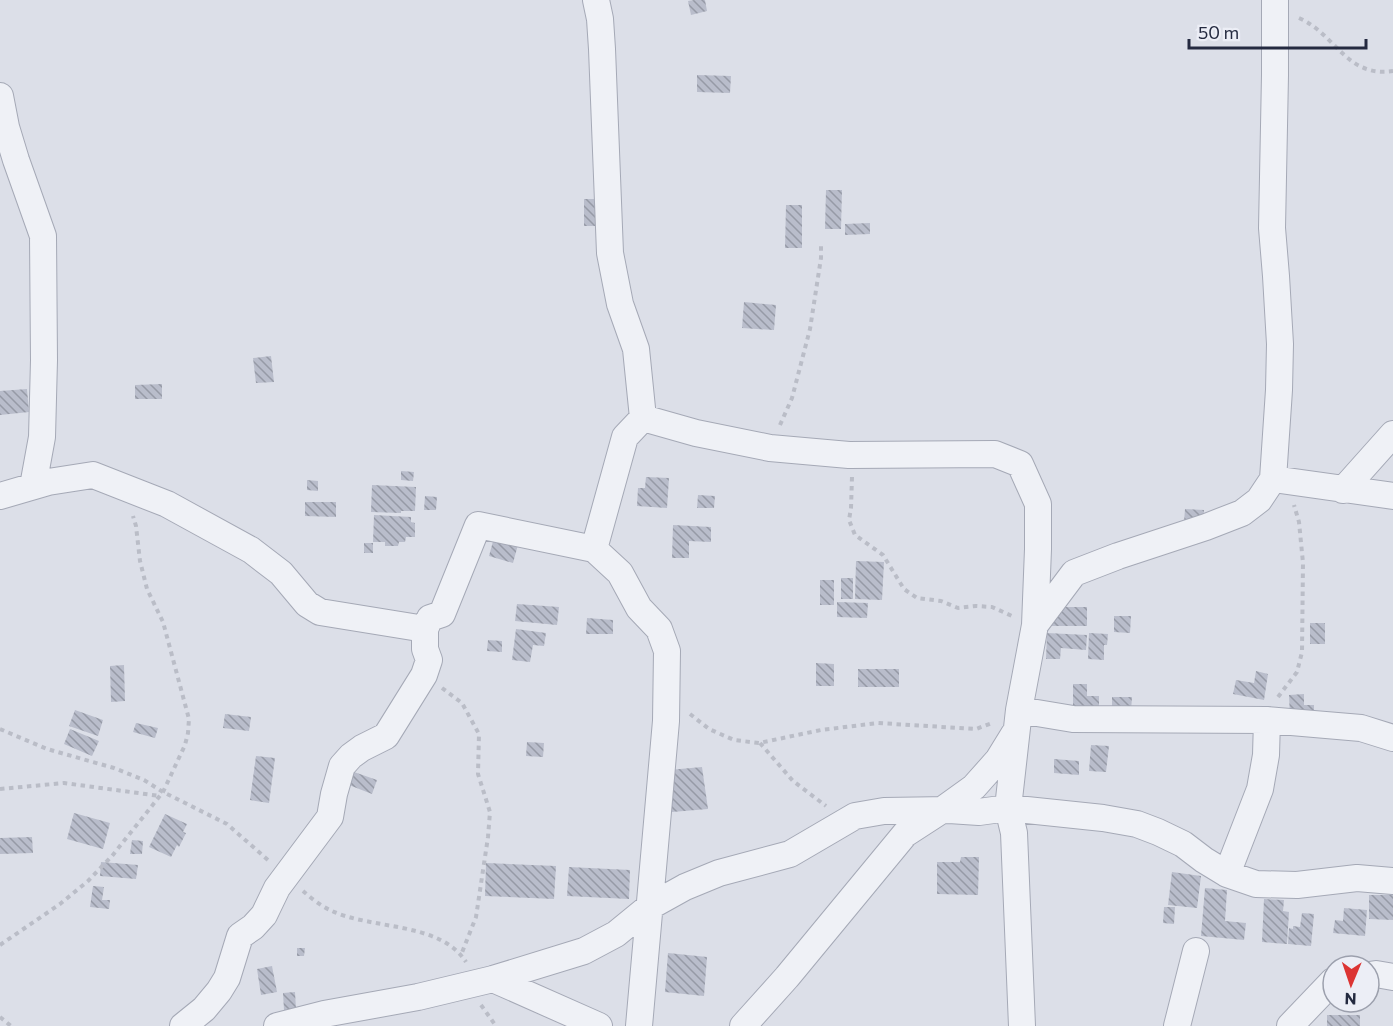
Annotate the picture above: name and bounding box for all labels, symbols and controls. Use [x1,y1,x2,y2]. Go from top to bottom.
scale bar [1189,12,1366,50]
text: 50 m [1198,21,1239,43]
north arrow [1321,954,1381,1014]
text: N [1344,990,1357,1009]

